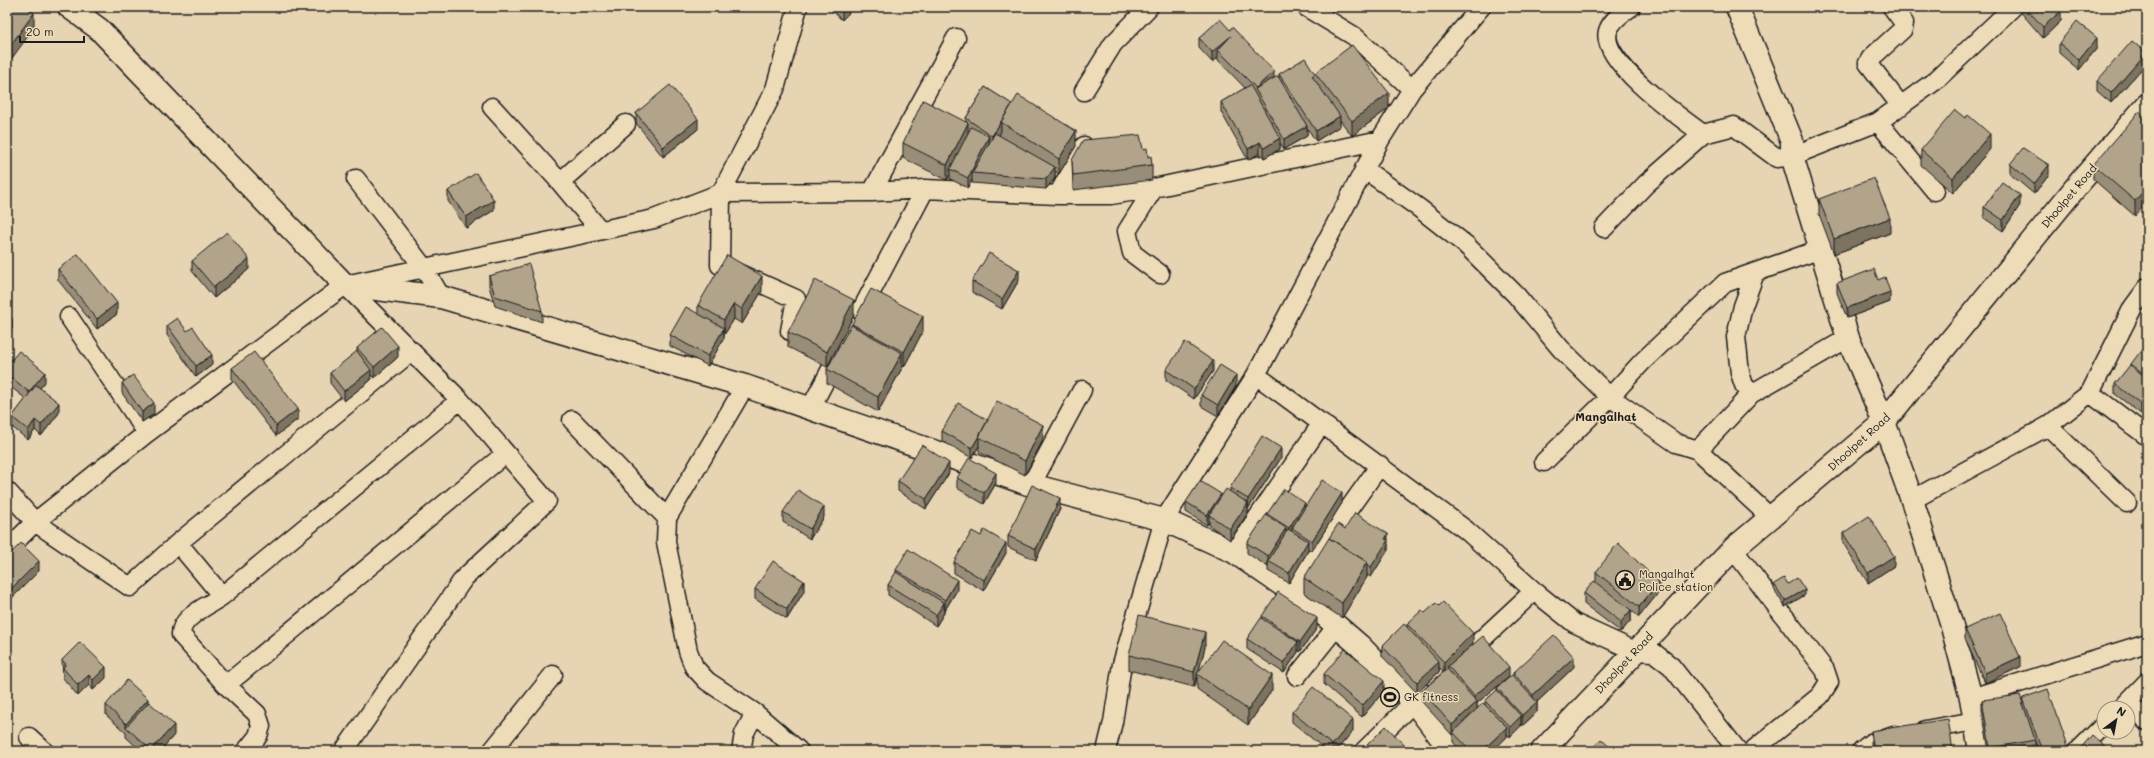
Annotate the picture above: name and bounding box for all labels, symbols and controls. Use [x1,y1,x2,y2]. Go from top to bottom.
scale bar [20,18,84,44]
text: 20 m [26,23,54,39]
street label: Dhoolpet Road [2038,161,2100,231]
district label: Mangalhat [1575,408,1637,424]
street label: Dhoolpet Road [1824,410,1893,474]
place label: Mangalhat Police station [1639,566,1713,594]
public building icon: Mangalhat Police station [1614,569,1636,591]
street label: Dhoolpet Road [1591,629,1656,697]
sports icon: GK fitness [1379,686,1401,708]
place label: GK fitness [1404,689,1458,704]
north arrow [2096,700,2136,740]
text: N [2114,703,2129,720]

